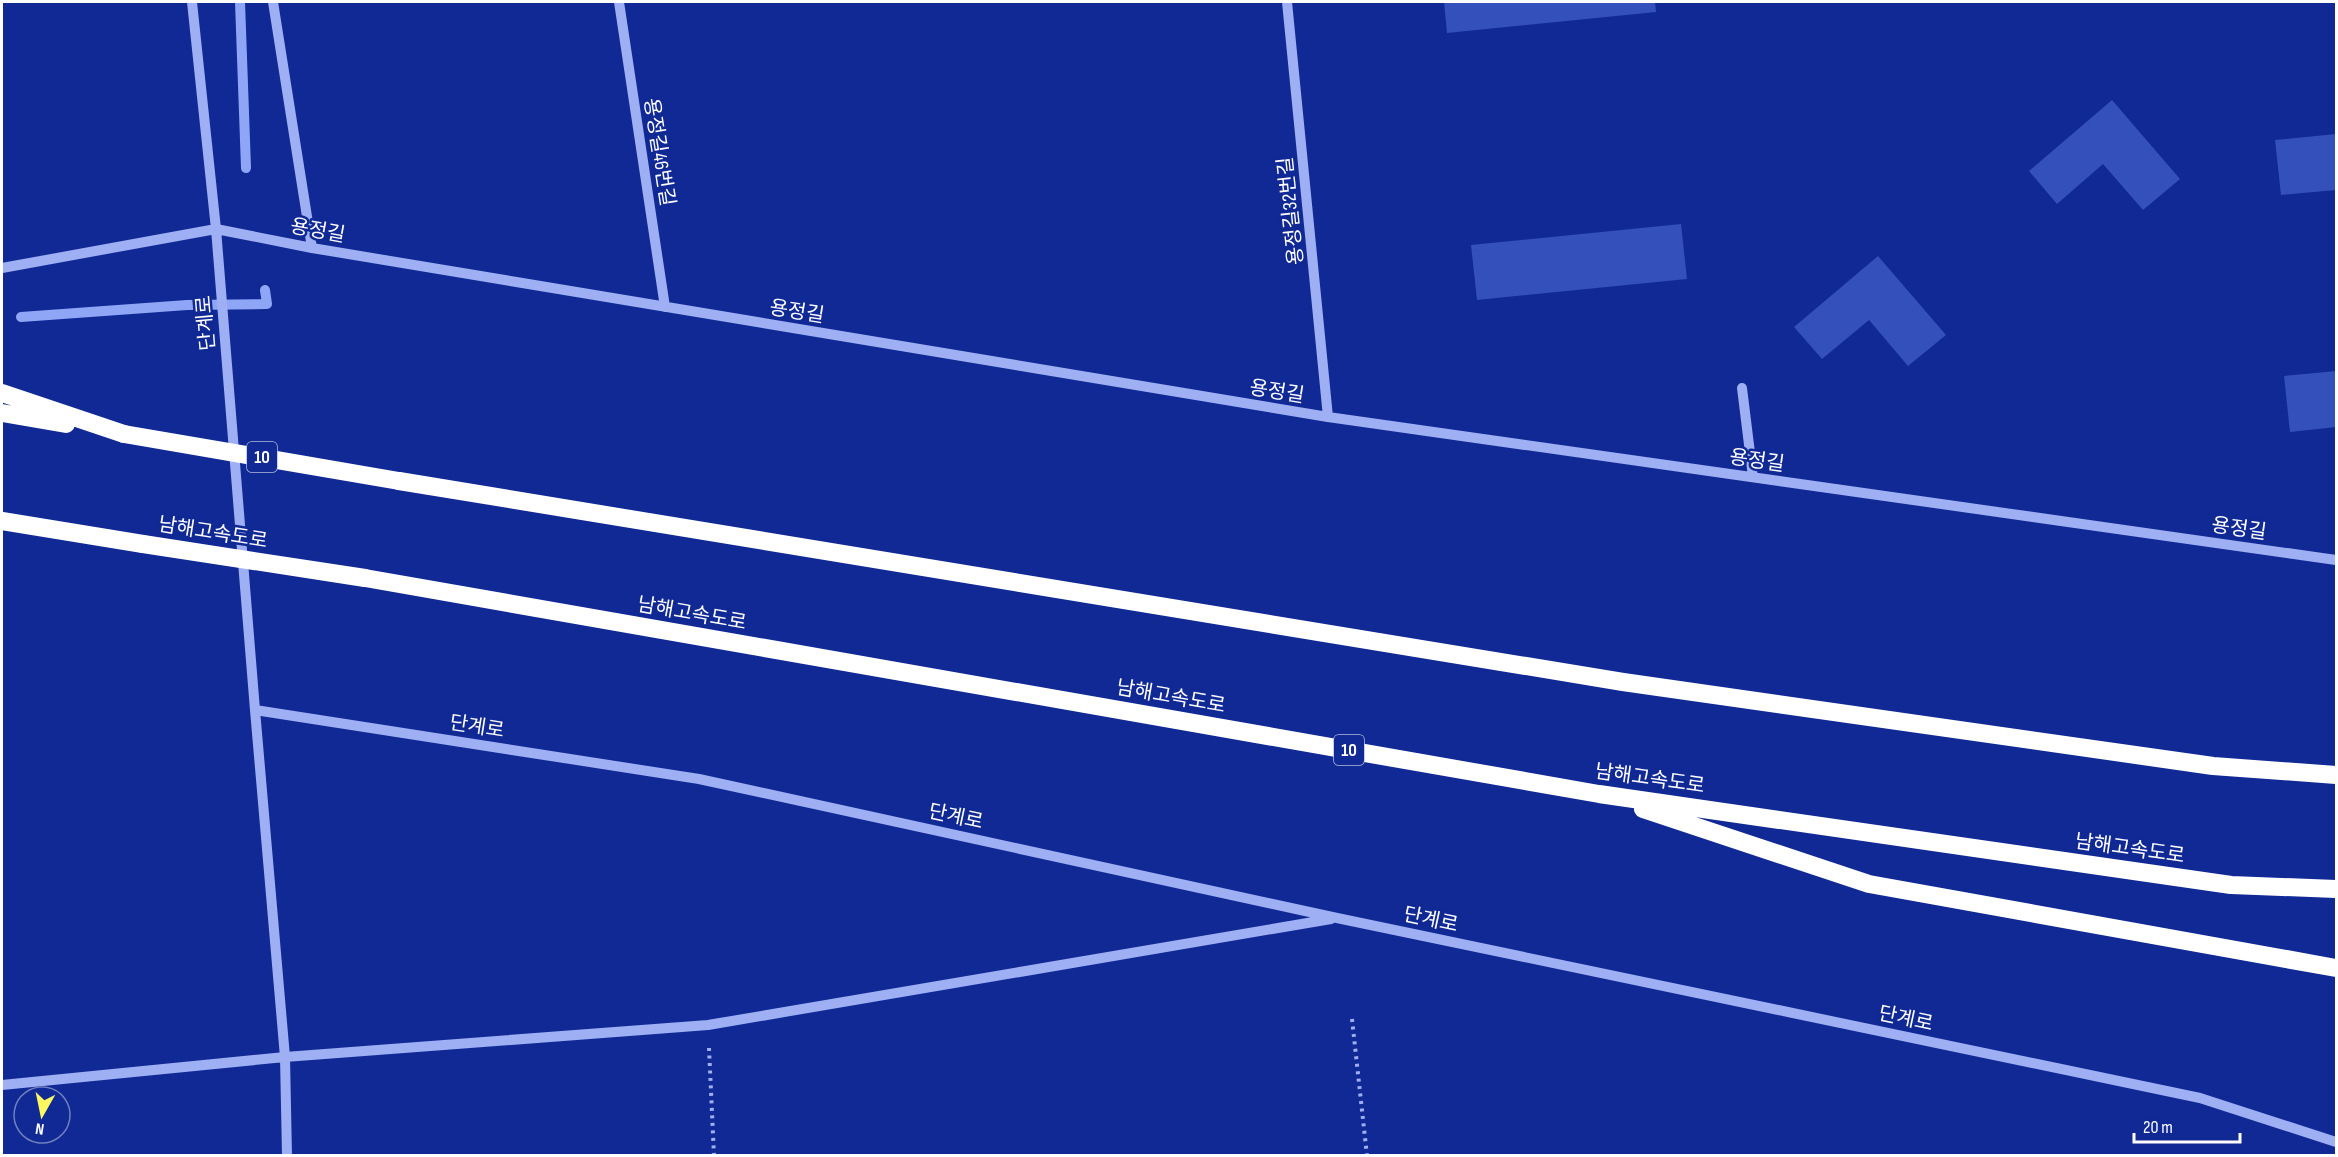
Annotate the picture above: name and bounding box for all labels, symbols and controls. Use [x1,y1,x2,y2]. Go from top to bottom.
street label: 용정길46번길 [639,96,679,208]
street label: 용정길32번길 [1273,156,1309,266]
street label: 용정길 [289,214,347,248]
street label: 단계로 [192,294,220,351]
street label: 용정길 [768,296,826,328]
street label: 용정길 [1248,376,1306,408]
road number: 10 [247,442,277,472]
street label: 용정길 [1728,445,1786,477]
street label: 남해고속도로 [156,512,269,553]
street label: 용정길 [2210,513,2268,545]
street label: 남해고속도로 [635,593,748,635]
street label: 남해고속도로 [1114,676,1227,718]
street label: 단계로 [448,711,506,743]
road number: 10 [1334,735,1364,765]
street label: 남해고속도로 [1594,759,1706,799]
street label: 단계로 [926,800,985,834]
street label: 남해고속도로 [2074,829,2186,869]
street label: 단계로 [1401,903,1460,937]
street label: 단계로 [1876,1002,1935,1036]
north arrow [12,1085,72,1145]
scale bar [2134,1106,2240,1144]
text: 20 m [2143,1117,2173,1138]
text: N [34,1118,46,1138]

